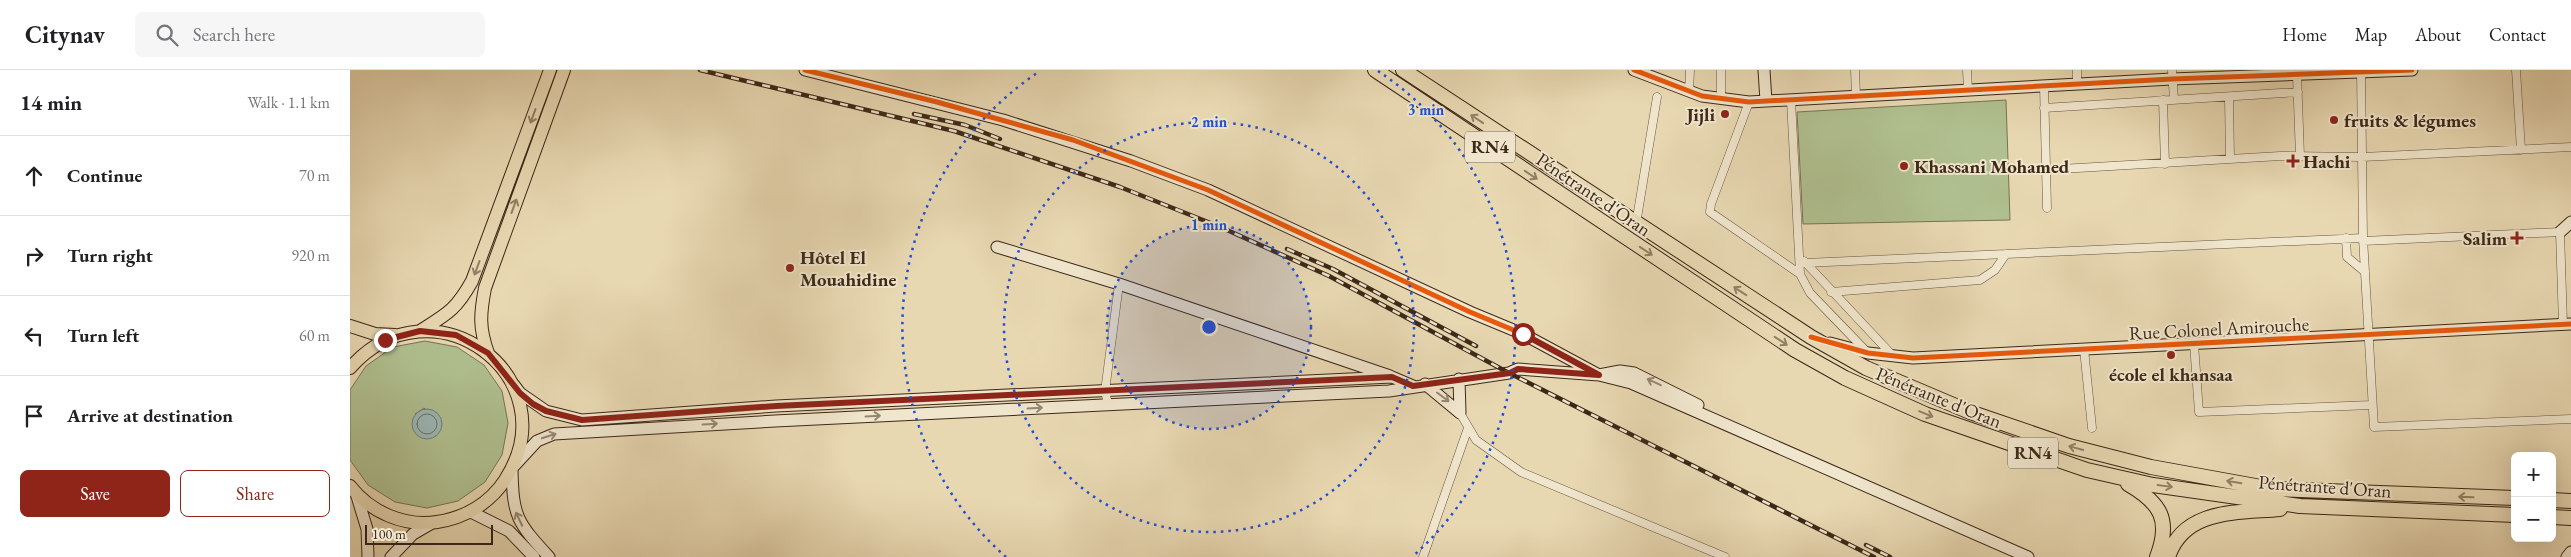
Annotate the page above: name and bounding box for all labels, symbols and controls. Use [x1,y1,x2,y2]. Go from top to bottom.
search box [135,12,485,57]
text: Citynav [25,19,105,50]
icon: search [153,21,181,49]
text: Search here [193,22,275,47]
text: Home [2282,23,2327,46]
text: Map [2355,23,2387,46]
text: About [2415,23,2461,46]
text: Contact [2489,23,2546,46]
text: 14 min [20,89,82,116]
text: Walk · 1.1 km [247,92,330,113]
text: 3 min [1408,100,1445,119]
place label: Jijli [1685,102,1715,127]
one-way arrow [528,108,537,123]
marker: Jijli [1719,108,1731,120]
place label: fruits & légumes [2344,108,2476,133]
text: 2 min [1191,112,1228,131]
one-way arrow [1471,114,1485,124]
marker: fruits & légumes [2328,114,2340,126]
road number: RN4 [1465,132,1515,162]
street label: Pénétrante d'Oran [1531,147,1656,242]
place label: Hachi [2303,149,2351,174]
place label: Khassani Mohamed [1914,154,2070,179]
marker: Hachi [2287,155,2299,167]
marker: Khassani Mohamed [1898,160,1910,172]
icon: ahead [20,162,48,190]
text: Continue [67,163,142,188]
text: 70 m [299,165,330,186]
one-way arrow [1524,170,1538,180]
one-way arrow [510,198,519,214]
text: 1 min [1191,215,1228,234]
place label: Salim [2463,226,2508,251]
marker: Salim [2511,232,2523,244]
icon: right [20,242,48,270]
text: Turn right [67,243,153,268]
text: 920 m [291,245,330,266]
place label: Hôtel El Mouahidine [800,245,896,292]
one-way arrow [1639,246,1653,256]
one-way arrow [472,260,481,275]
marker: Hôtel El Mouahidine [784,262,796,274]
one-way arrow [1733,286,1747,296]
street label: Rue Colonel Amirouche [2128,311,2310,346]
centre of rings [1200,318,1218,336]
icon: left [20,322,48,350]
text: Turn left [67,323,139,348]
route start [1512,323,1535,346]
text: 60 m [299,325,330,346]
route end [374,329,397,352]
one-way arrow [1774,336,1788,346]
marker: école el khansaa [2165,349,2177,361]
street label: Pénétrante d'Oran [1872,361,2005,434]
place label: école el khansaa [2109,362,2234,387]
one-way arrow [1647,377,1662,386]
one-way arrow [1436,392,1449,403]
icon: arrive [20,402,48,430]
text: Arrive at destination [67,403,233,428]
one-way arrow [1026,403,1043,413]
one-way arrow [1918,410,1933,420]
one-way arrow [864,411,880,420]
one-way arrow [702,420,718,429]
one-way arrow [540,431,556,441]
road number: RN4 [2008,438,2058,468]
one-way arrow [2068,443,2084,452]
map controls [2511,452,2556,542]
button: + [2511,452,2556,497]
street label: Pénétrante d'Oran [2258,469,2392,504]
button: Save [20,470,170,517]
button: Share [180,470,330,517]
one-way arrow [2227,477,2243,487]
one-way arrow [2156,482,2172,492]
one-way arrow [2458,492,2474,501]
button: − [2511,497,2556,542]
one-way arrow [513,512,523,527]
scale bar [365,522,492,545]
text: 100 m [372,525,406,543]

